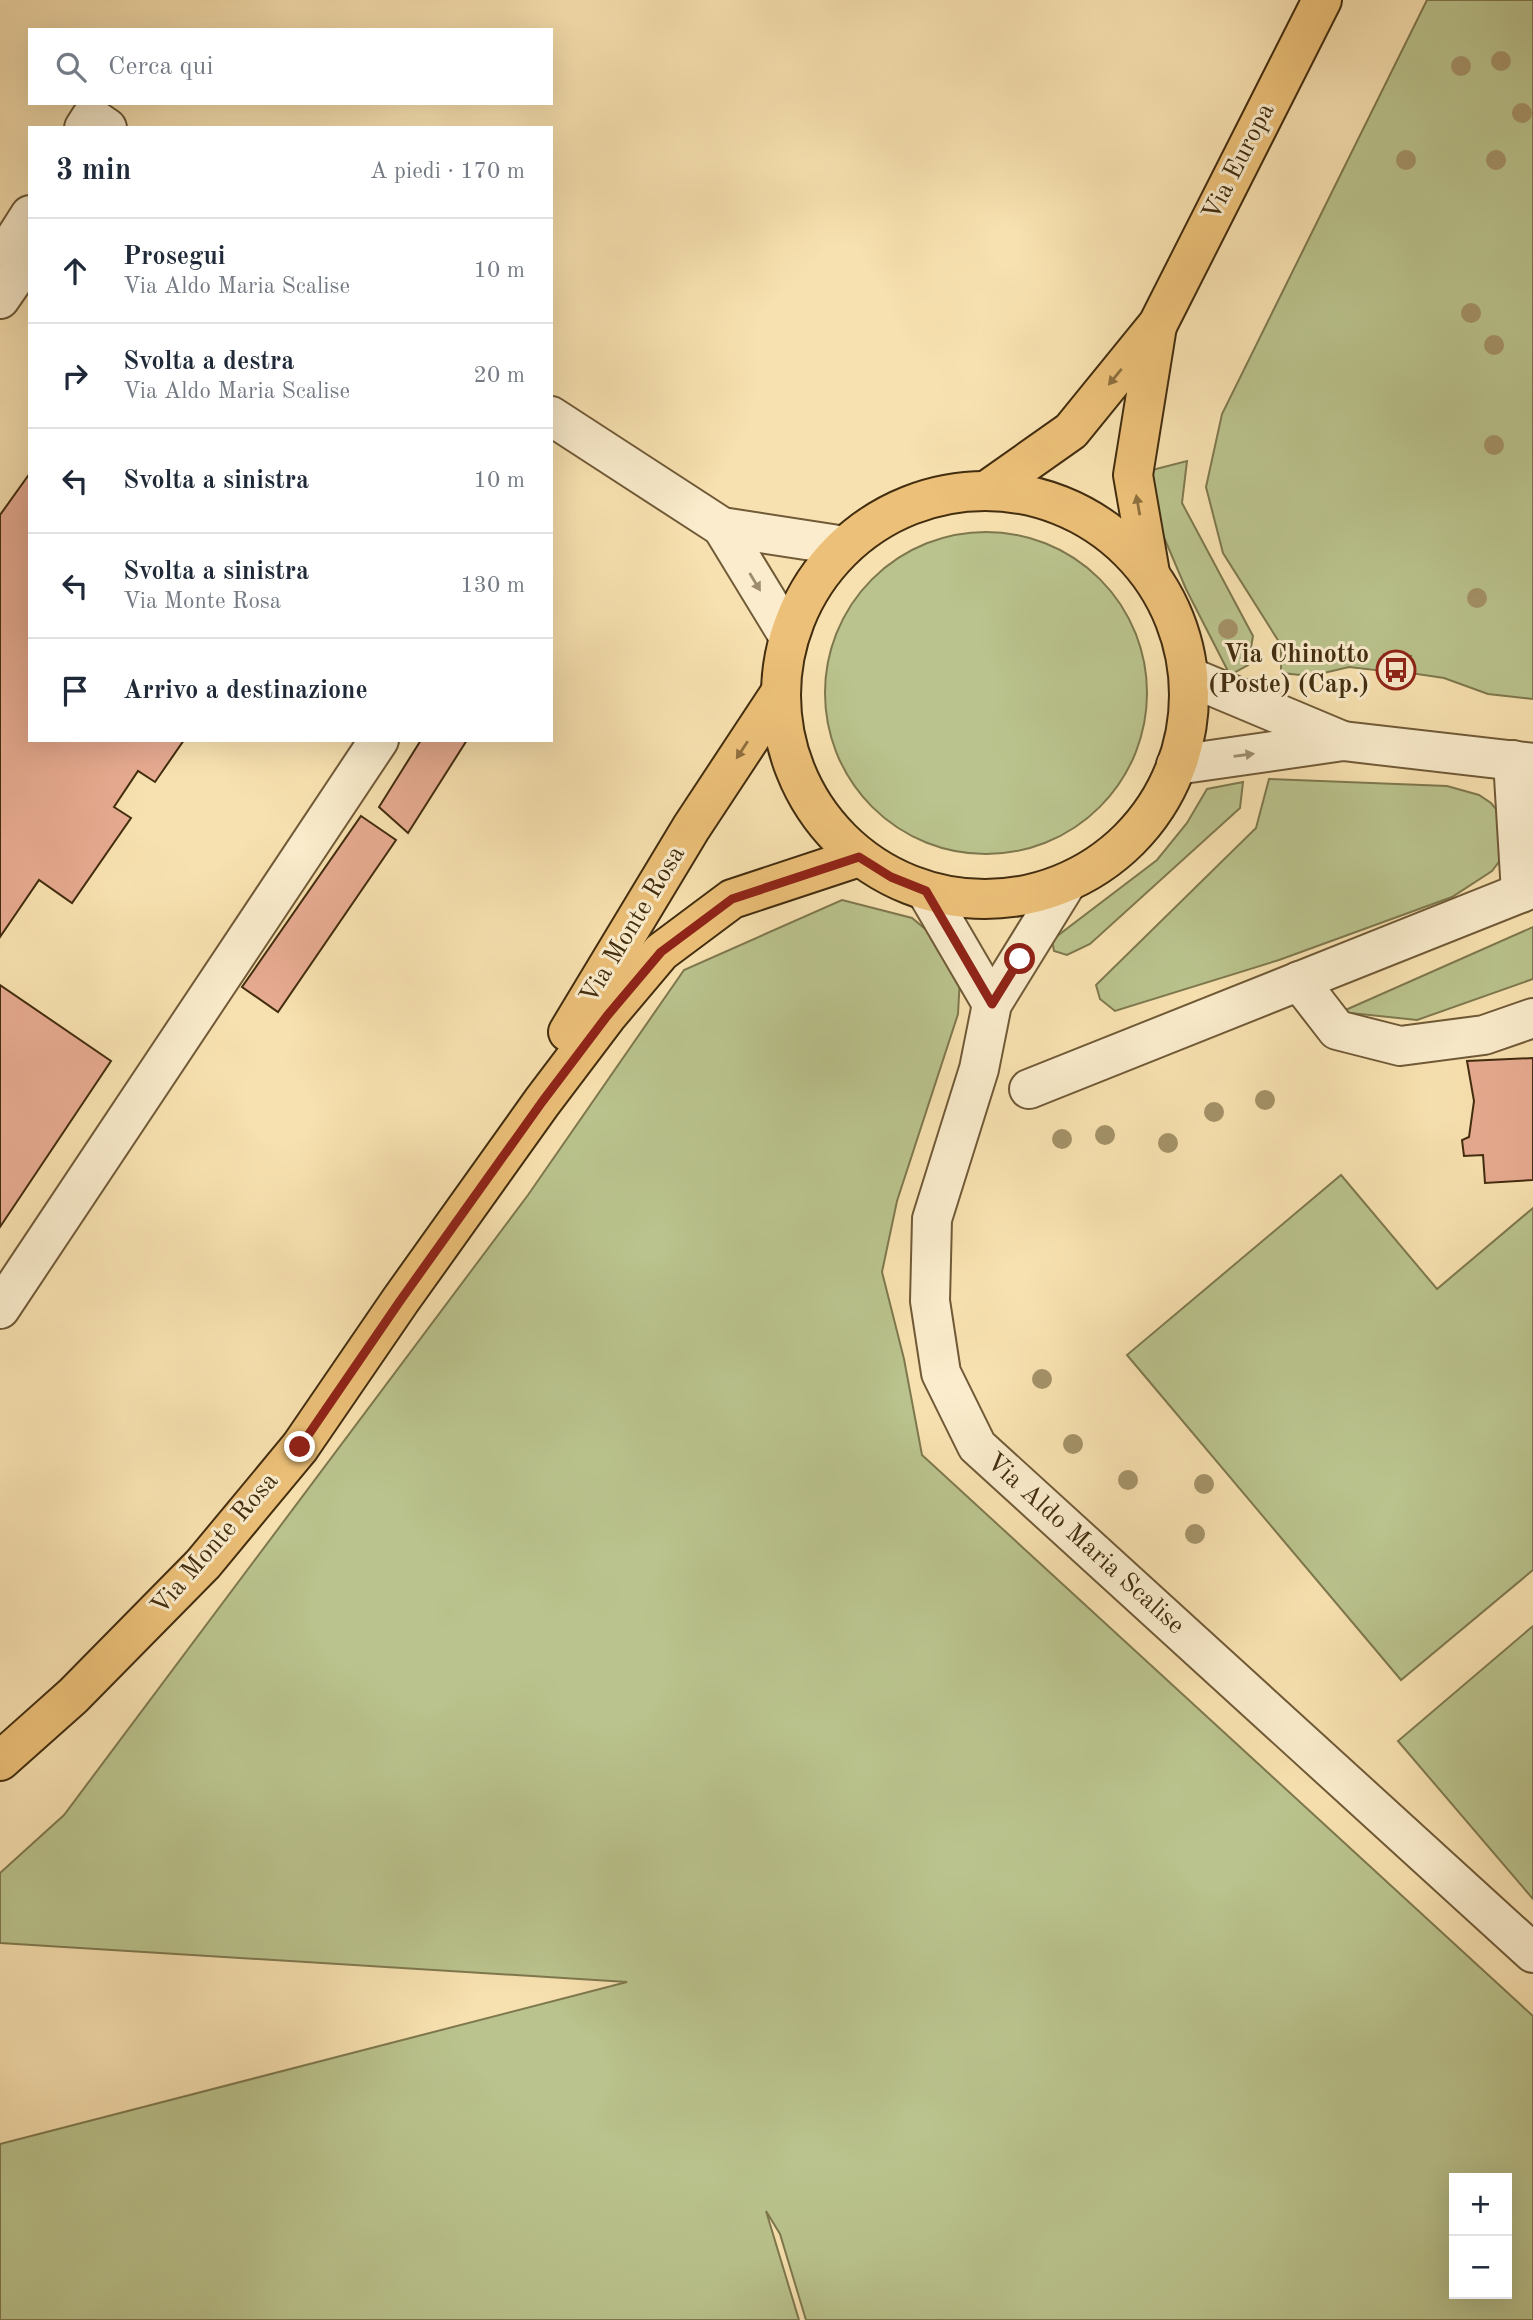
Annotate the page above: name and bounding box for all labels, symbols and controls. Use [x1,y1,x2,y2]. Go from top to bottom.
search box [28,28,553,105]
icon: search [52,48,90,86]
text: Cerca qui [108,54,213,80]
street label: Via Europa [1198,99,1280,225]
text: 3 min [56,156,131,186]
text: A piedi · 170 m [370,160,525,183]
text: Prosegui [123,244,226,270]
icon: ahead [56,252,94,290]
text: 10 m [474,259,525,282]
text: Via Aldo Maria Scalise [123,275,350,298]
text: Svolta a destra [123,349,294,375]
icon: right [56,357,94,395]
text: 20 m [474,364,525,387]
one-way arrow [1107,368,1122,386]
text: Via Aldo Maria Scalise [123,380,350,403]
icon: left [56,462,94,500]
text: Svolta a sinistra [123,468,309,494]
text: 10 m [474,469,525,492]
one-way arrow [1132,494,1143,516]
text: Svolta a sinistra [123,559,309,585]
icon: left [56,567,94,605]
one-way arrow [749,572,762,591]
text: 130 m [460,574,525,597]
text: Via Monte Rosa [123,590,281,613]
place label: Via Chinotto (Poste) (Cap.) [1209,642,1369,698]
bus stop icon: Via Chinotto (Poste) (Cap.) [1375,649,1417,691]
icon: arrive [56,672,94,710]
text: Arrivo a destinazione [123,678,368,704]
one-way arrow [736,740,749,760]
one-way arrow [1233,749,1255,760]
street label: Via Monte Rosa [576,842,690,1008]
route start [1004,943,1035,974]
route end [284,1431,315,1462]
street label: Via Aldo Maria Scalise [981,1448,1189,1640]
street label: Via Monte Rosa [147,1468,284,1620]
map controls [1449,2173,1512,2299]
button: + [1449,2173,1512,2236]
button: − [1449,2236,1512,2299]

